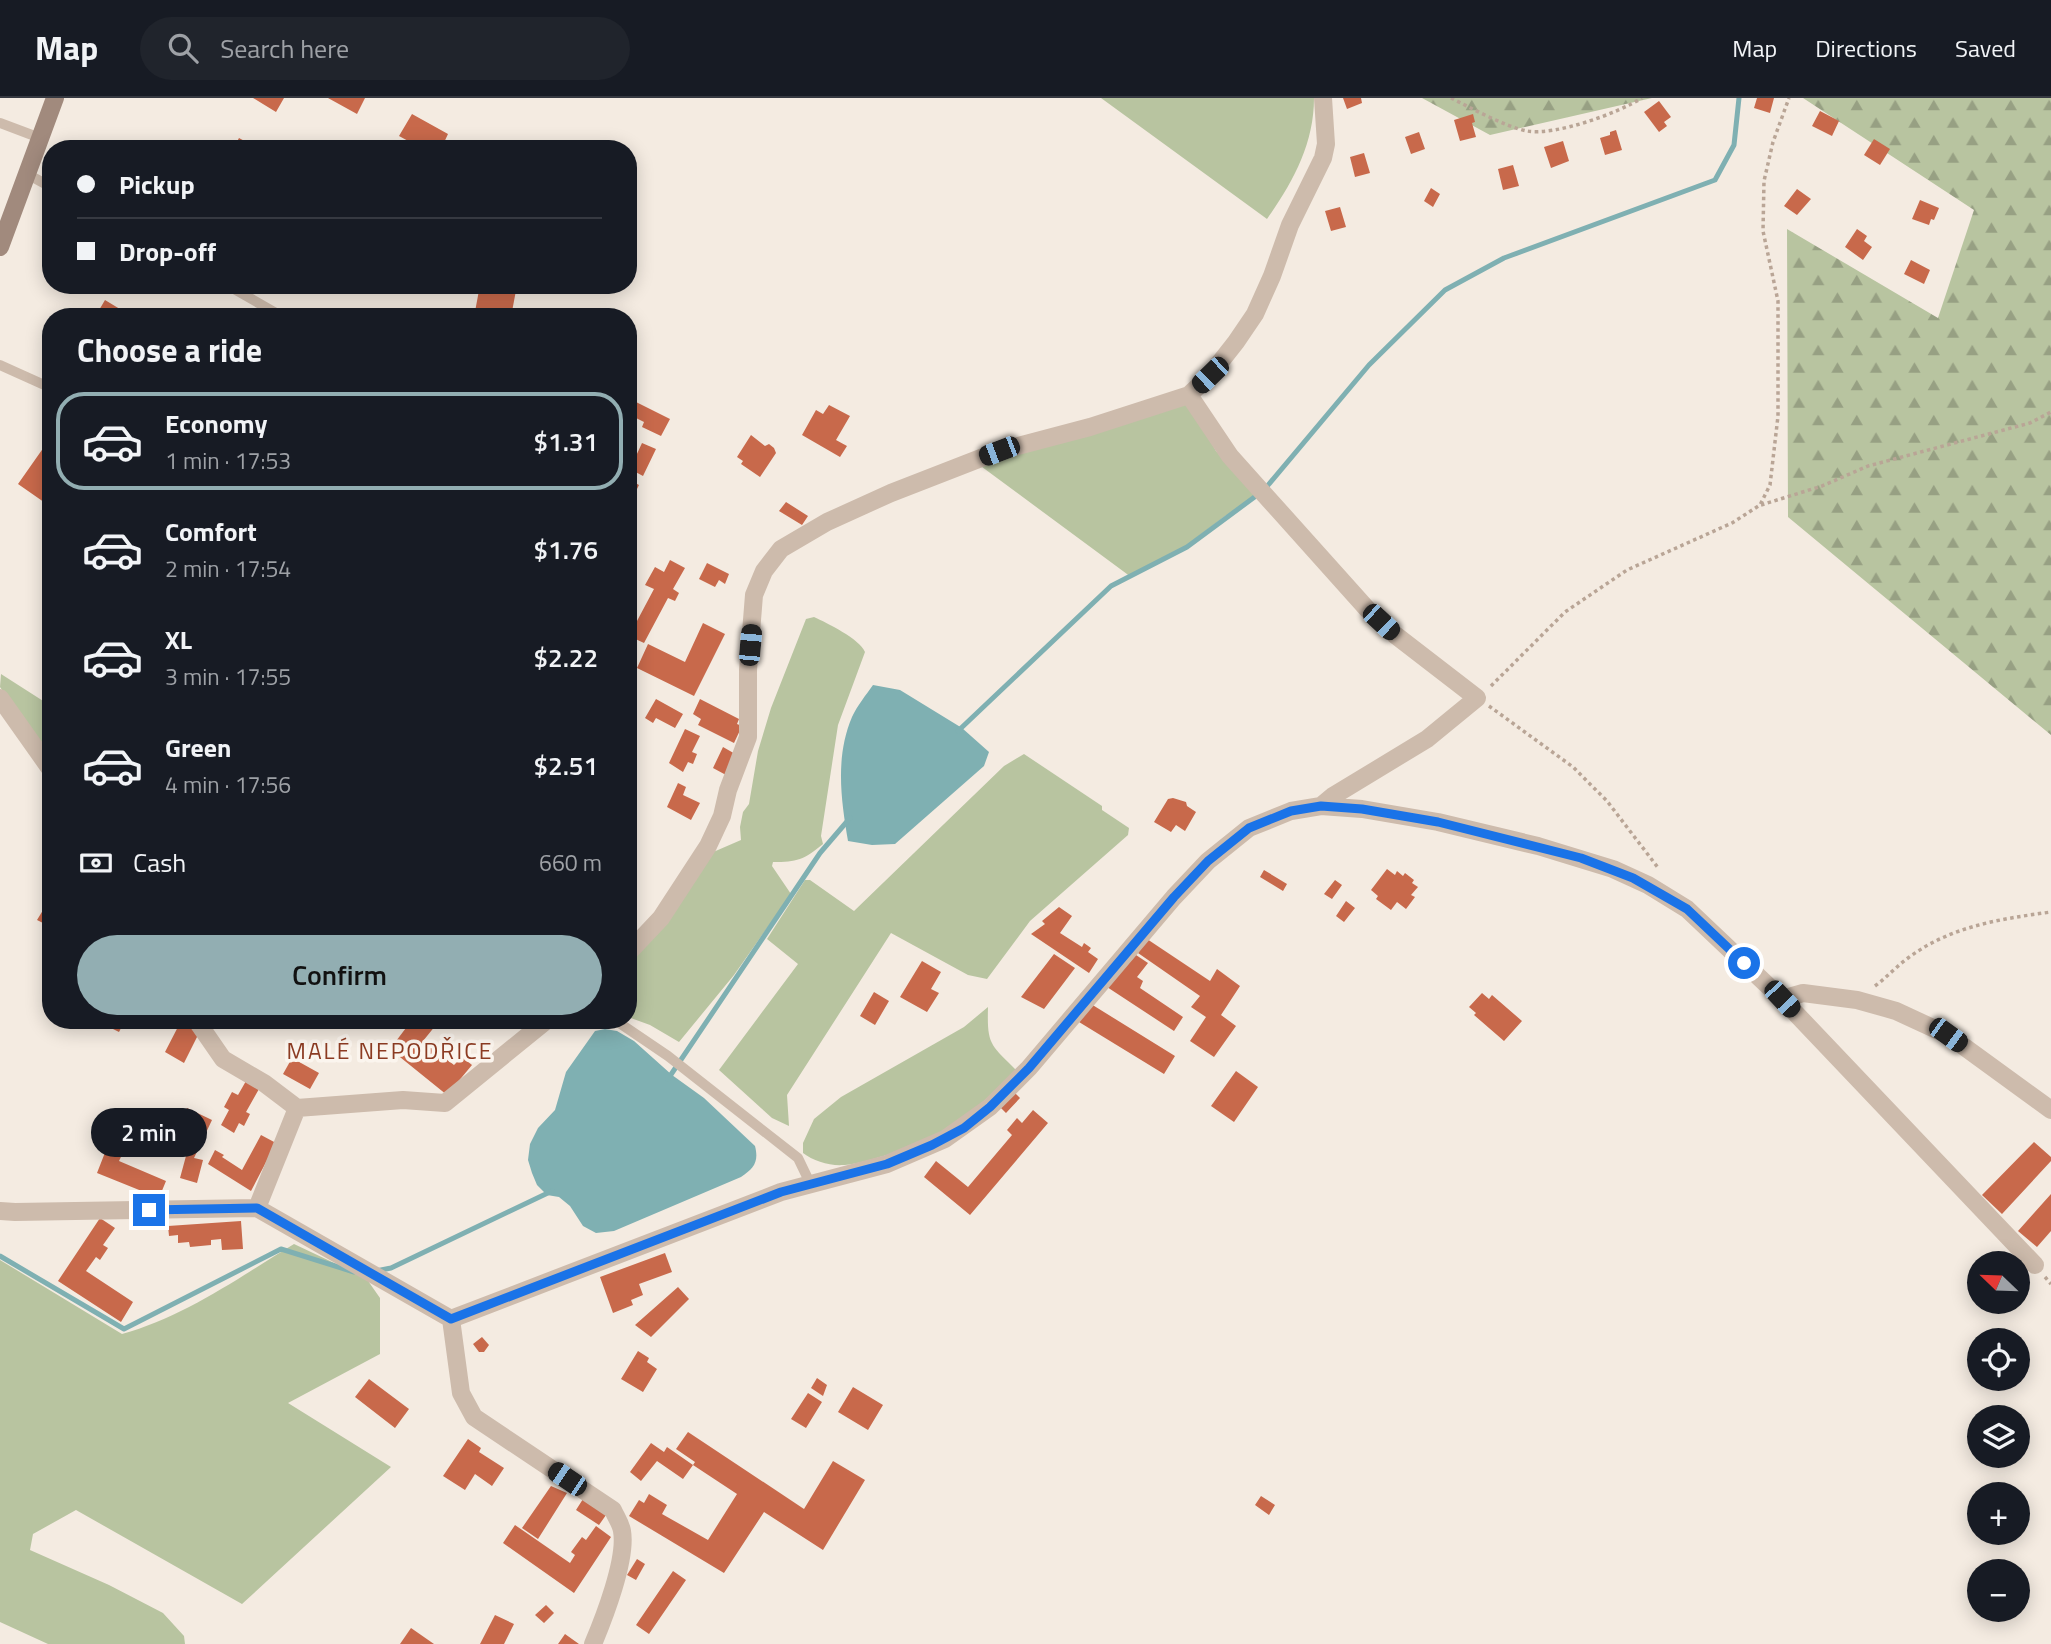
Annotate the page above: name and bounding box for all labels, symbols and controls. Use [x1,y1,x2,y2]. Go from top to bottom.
search box [140,17,630,80]
text: Map [35,23,98,73]
icon: search [164,29,202,67]
text: Search here [220,29,349,68]
text: Map [1732,30,1777,66]
text: Directions [1815,30,1917,66]
text: Saved [1955,30,2016,66]
text: Pickup [119,165,195,204]
text: Drop-off [119,232,216,271]
text: Choose a ride [77,326,262,374]
car [1188,353,1233,397]
text: Economy [165,404,267,443]
icon: car [81,410,144,473]
text: $1.31 [534,422,598,461]
car [976,434,1023,468]
text: 1 min · 17:53 [165,443,291,478]
text: Comfort [165,512,257,551]
icon: car [81,518,144,581]
text: $1.76 [534,530,598,569]
text: 2 min · 17:54 [165,551,291,586]
car [1359,600,1404,644]
text: XL [165,620,192,659]
car [738,623,763,667]
icon: car [81,626,144,689]
text: $2.22 [534,638,598,677]
text: 3 min · 17:55 [165,659,291,694]
text: Green [165,728,231,767]
icon: car [81,734,144,797]
text: $2.51 [534,746,598,785]
text: 4 min · 17:56 [165,767,291,802]
text: Cash [133,843,186,882]
icon: cash [77,844,115,882]
text: 660 m [539,845,602,880]
button: Confirm [77,935,602,1015]
route start [1728,947,1760,979]
car [1760,976,1805,1022]
car [1925,1014,1972,1056]
district label: MALÉ NEPODŘICE [287,1033,493,1068]
callout: 2 min [91,1108,207,1158]
text: 2 min [121,1115,177,1150]
route end [133,1194,165,1226]
north arrow [1967,1251,2030,1314]
map controls [1967,1251,2030,1622]
button: locate [1967,1328,2030,1391]
button: layers [1967,1405,2030,1468]
car [544,1459,591,1499]
button: + [1967,1482,2030,1545]
button: − [1967,1559,2030,1622]

